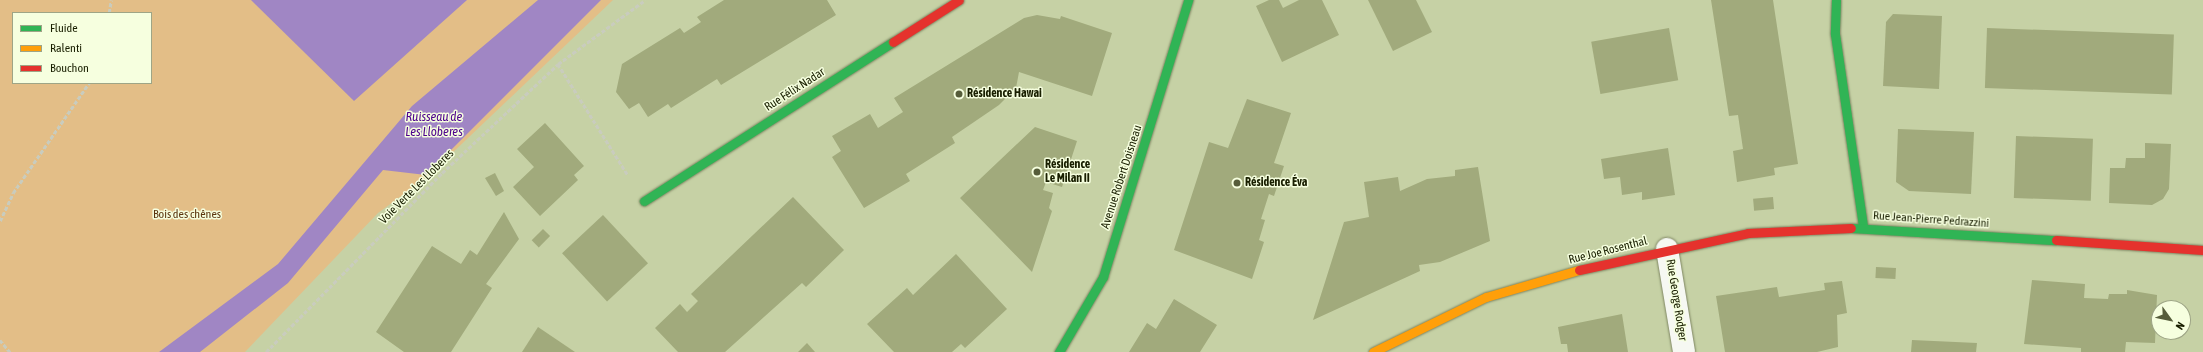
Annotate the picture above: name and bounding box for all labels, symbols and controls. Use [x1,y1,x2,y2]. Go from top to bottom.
legend [12,12,152,84]
text: Fluide [50,21,78,35]
text: Ralenti [50,41,82,55]
text: Bouchon [50,61,89,75]
street label: Rue Félix Nadar [762,65,828,115]
place label: Résidence Hawai [967,87,1042,101]
marker: Résidence Hawai [954,89,964,99]
water label: Ruisseau de Les Lloberes [405,110,463,141]
street label: Avenue Robert Doisneau [1098,123,1146,231]
street label: Voie Verte Les Lloberes [377,147,457,227]
place label: Résidence Le Milan II [1045,158,1090,186]
marker: Résidence Le Milan II [1032,167,1042,177]
place label: Résidence Éva [1245,176,1307,190]
marker: Résidence Éva [1232,178,1242,188]
park label: Bois des chênes [153,208,221,222]
street label: Rue Jean-Pierre Pedrazzini [1872,209,1990,231]
street label: Rue Joe Rosenthal [1567,234,1649,268]
street label: Rue George Rodger [1662,258,1690,342]
north arrow [2151,300,2191,340]
text: N [2173,320,2187,332]

